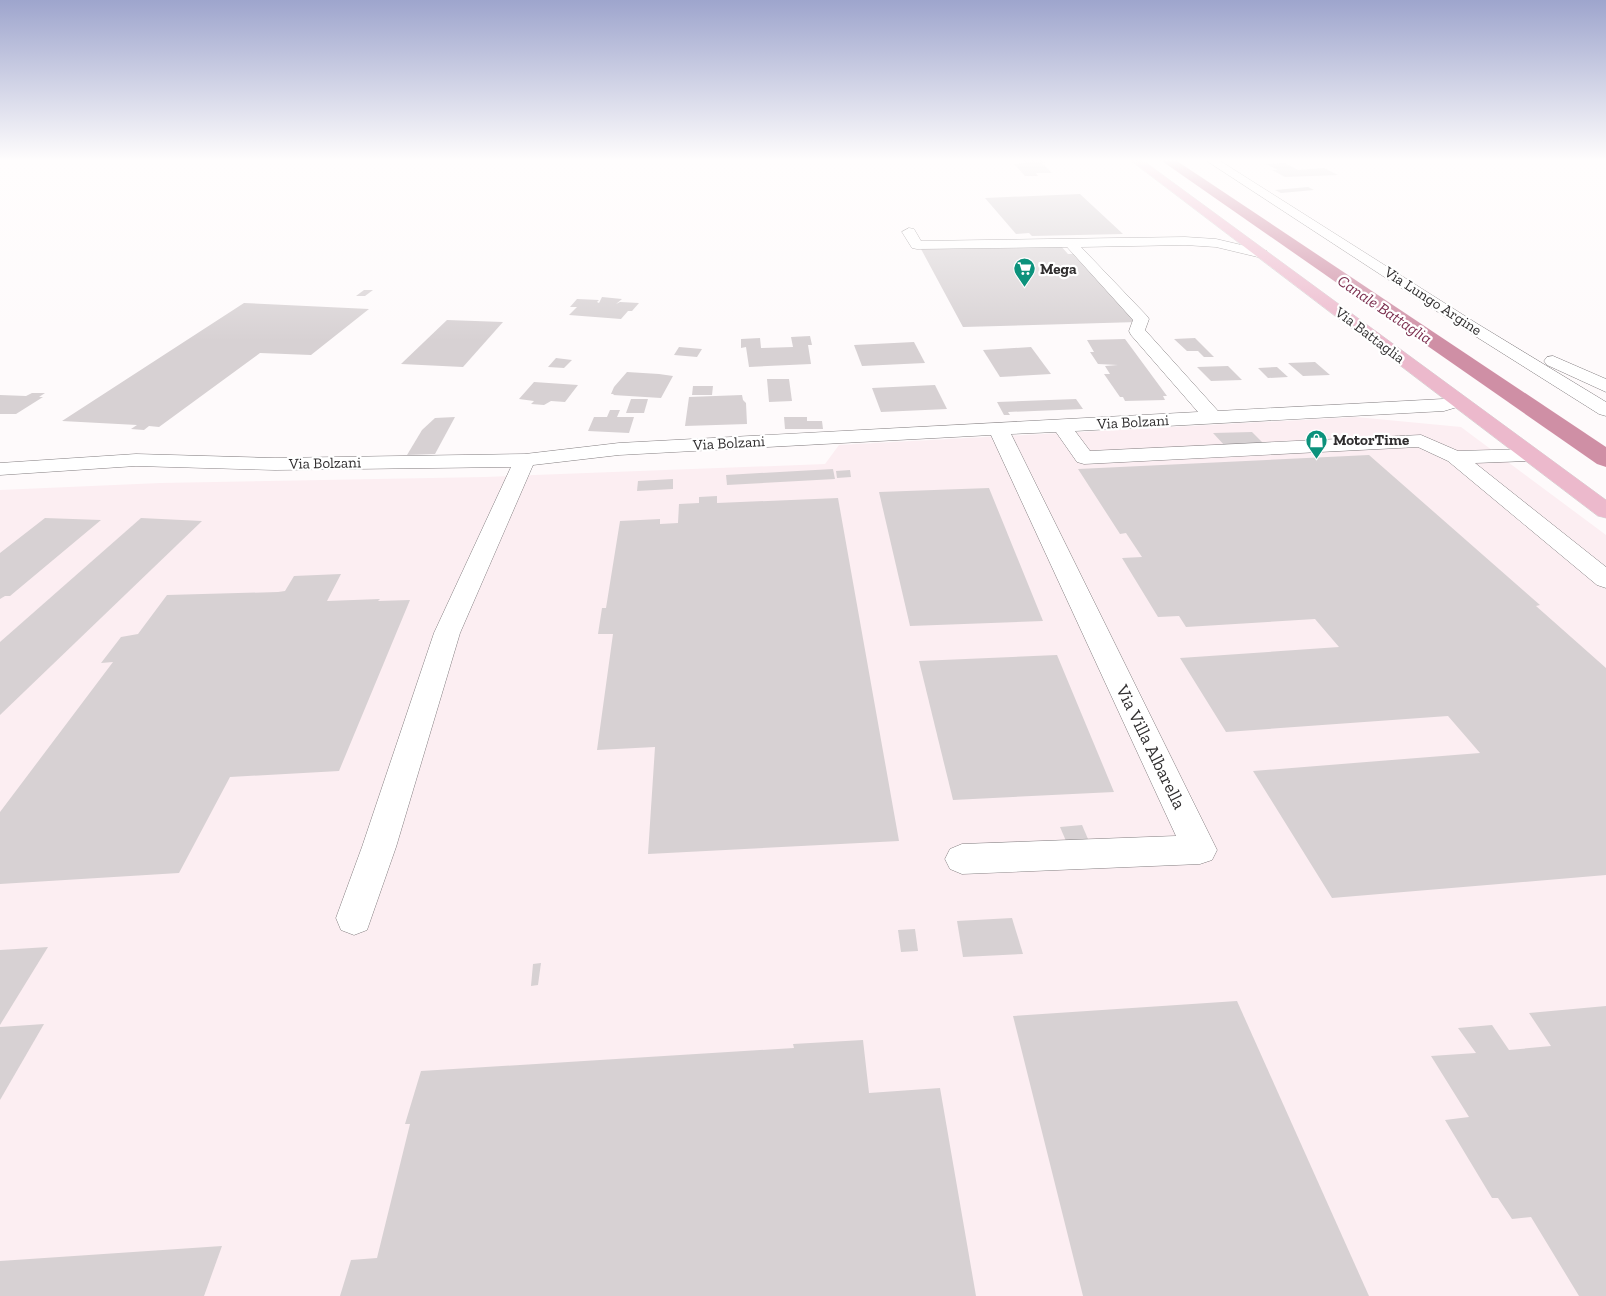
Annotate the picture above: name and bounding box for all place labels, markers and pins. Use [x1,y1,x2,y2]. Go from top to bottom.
supermarket icon: Mega [1012,257,1036,288]
place label: Mega [1040,260,1077,278]
shop icon: MotorTime [1305,428,1329,459]
place label: MotorTime [1333,431,1409,449]

